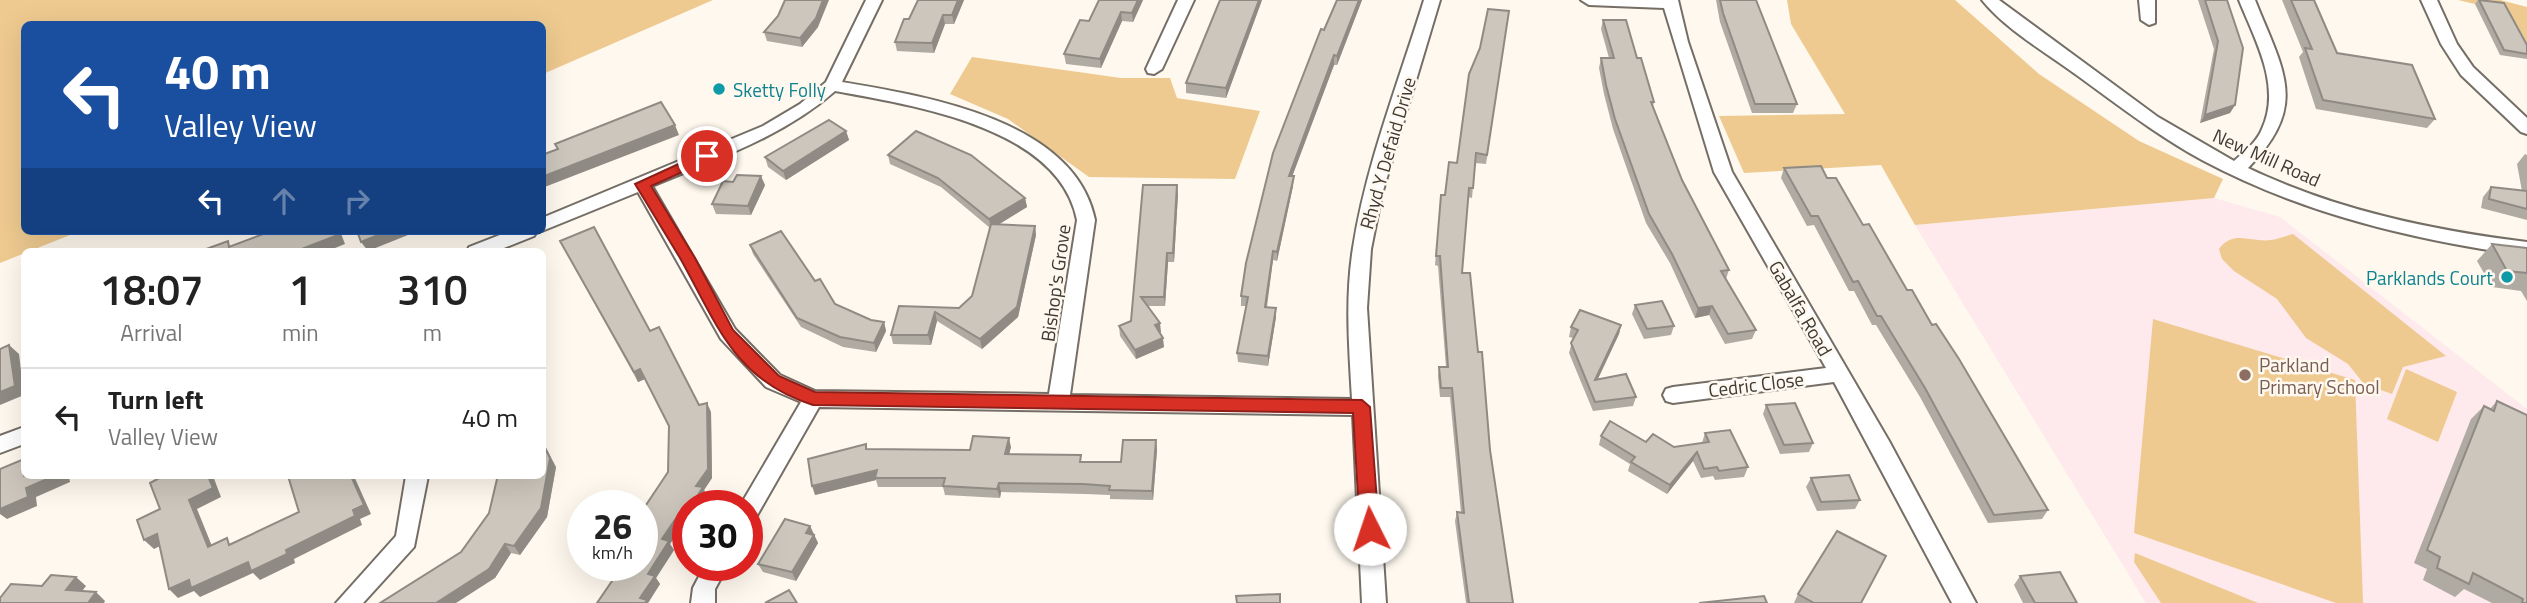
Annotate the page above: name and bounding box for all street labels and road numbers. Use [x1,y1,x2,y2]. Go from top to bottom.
street label: Rhyd Y Defaid Drive [1351,74,1423,232]
street label: New Mill Road [2209,120,2325,194]
street label: Bishop's Grove [1032,223,1078,343]
street label: Gabalfa Road [1762,255,1840,361]
street label: Cedric Close [1706,364,1806,404]

